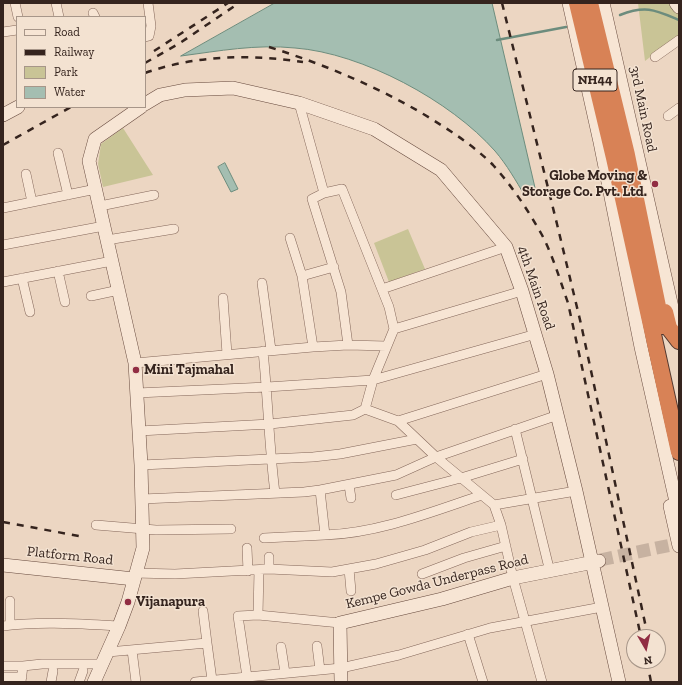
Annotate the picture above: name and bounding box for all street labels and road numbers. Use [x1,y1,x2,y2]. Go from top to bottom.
street label: 3rd Main Road [626,64,660,154]
road number: NH44 [573,69,617,91]
street label: 4th Main Road [514,244,558,332]
street label: Platform Road [26,543,114,569]
street label: Kempe Gowda Underpass Road [344,551,530,613]

